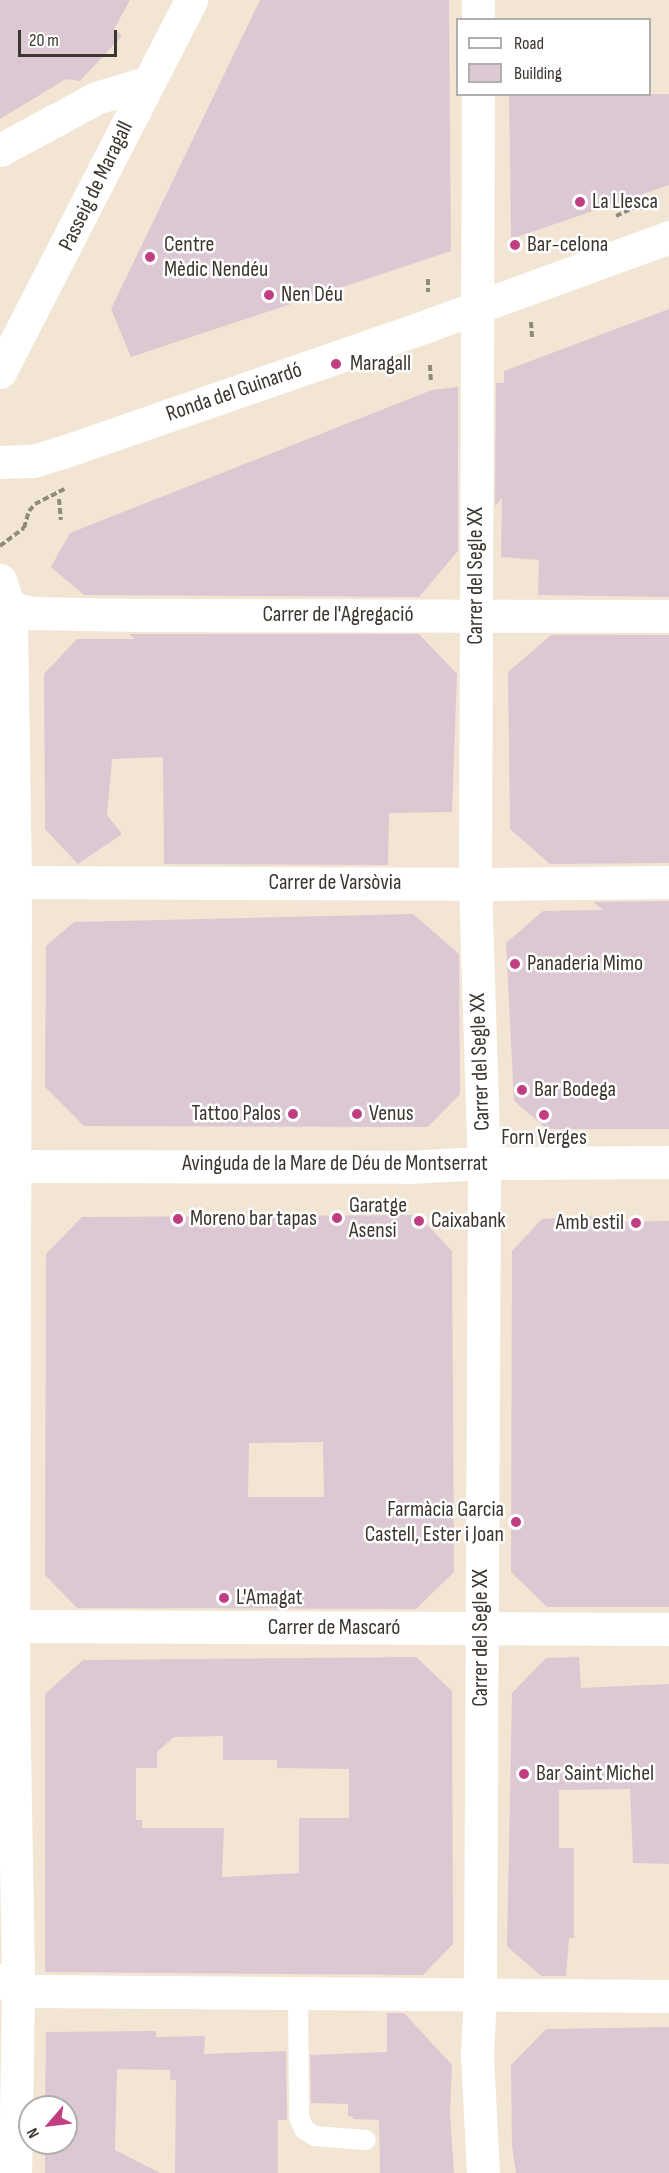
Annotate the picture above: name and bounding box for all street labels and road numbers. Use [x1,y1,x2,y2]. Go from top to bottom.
street label: Passeig de Maragall [53,117,139,255]
street label: Ronda del Guinardó [163,356,305,428]
street label: Carrer del Segle XX [463,507,489,645]
street label: Carrer de l'Agregació [262,602,414,628]
street label: Carrer de Varsòvia [269,870,401,896]
street label: Carrer del Segle XX [464,993,496,1131]
street label: Avinguda de la Mare de Déu de Montserrat [182,1151,488,1177]
street label: Carrer del Segle XX [468,1569,494,1707]
street label: Carrer de Mascaró [268,1615,400,1641]

